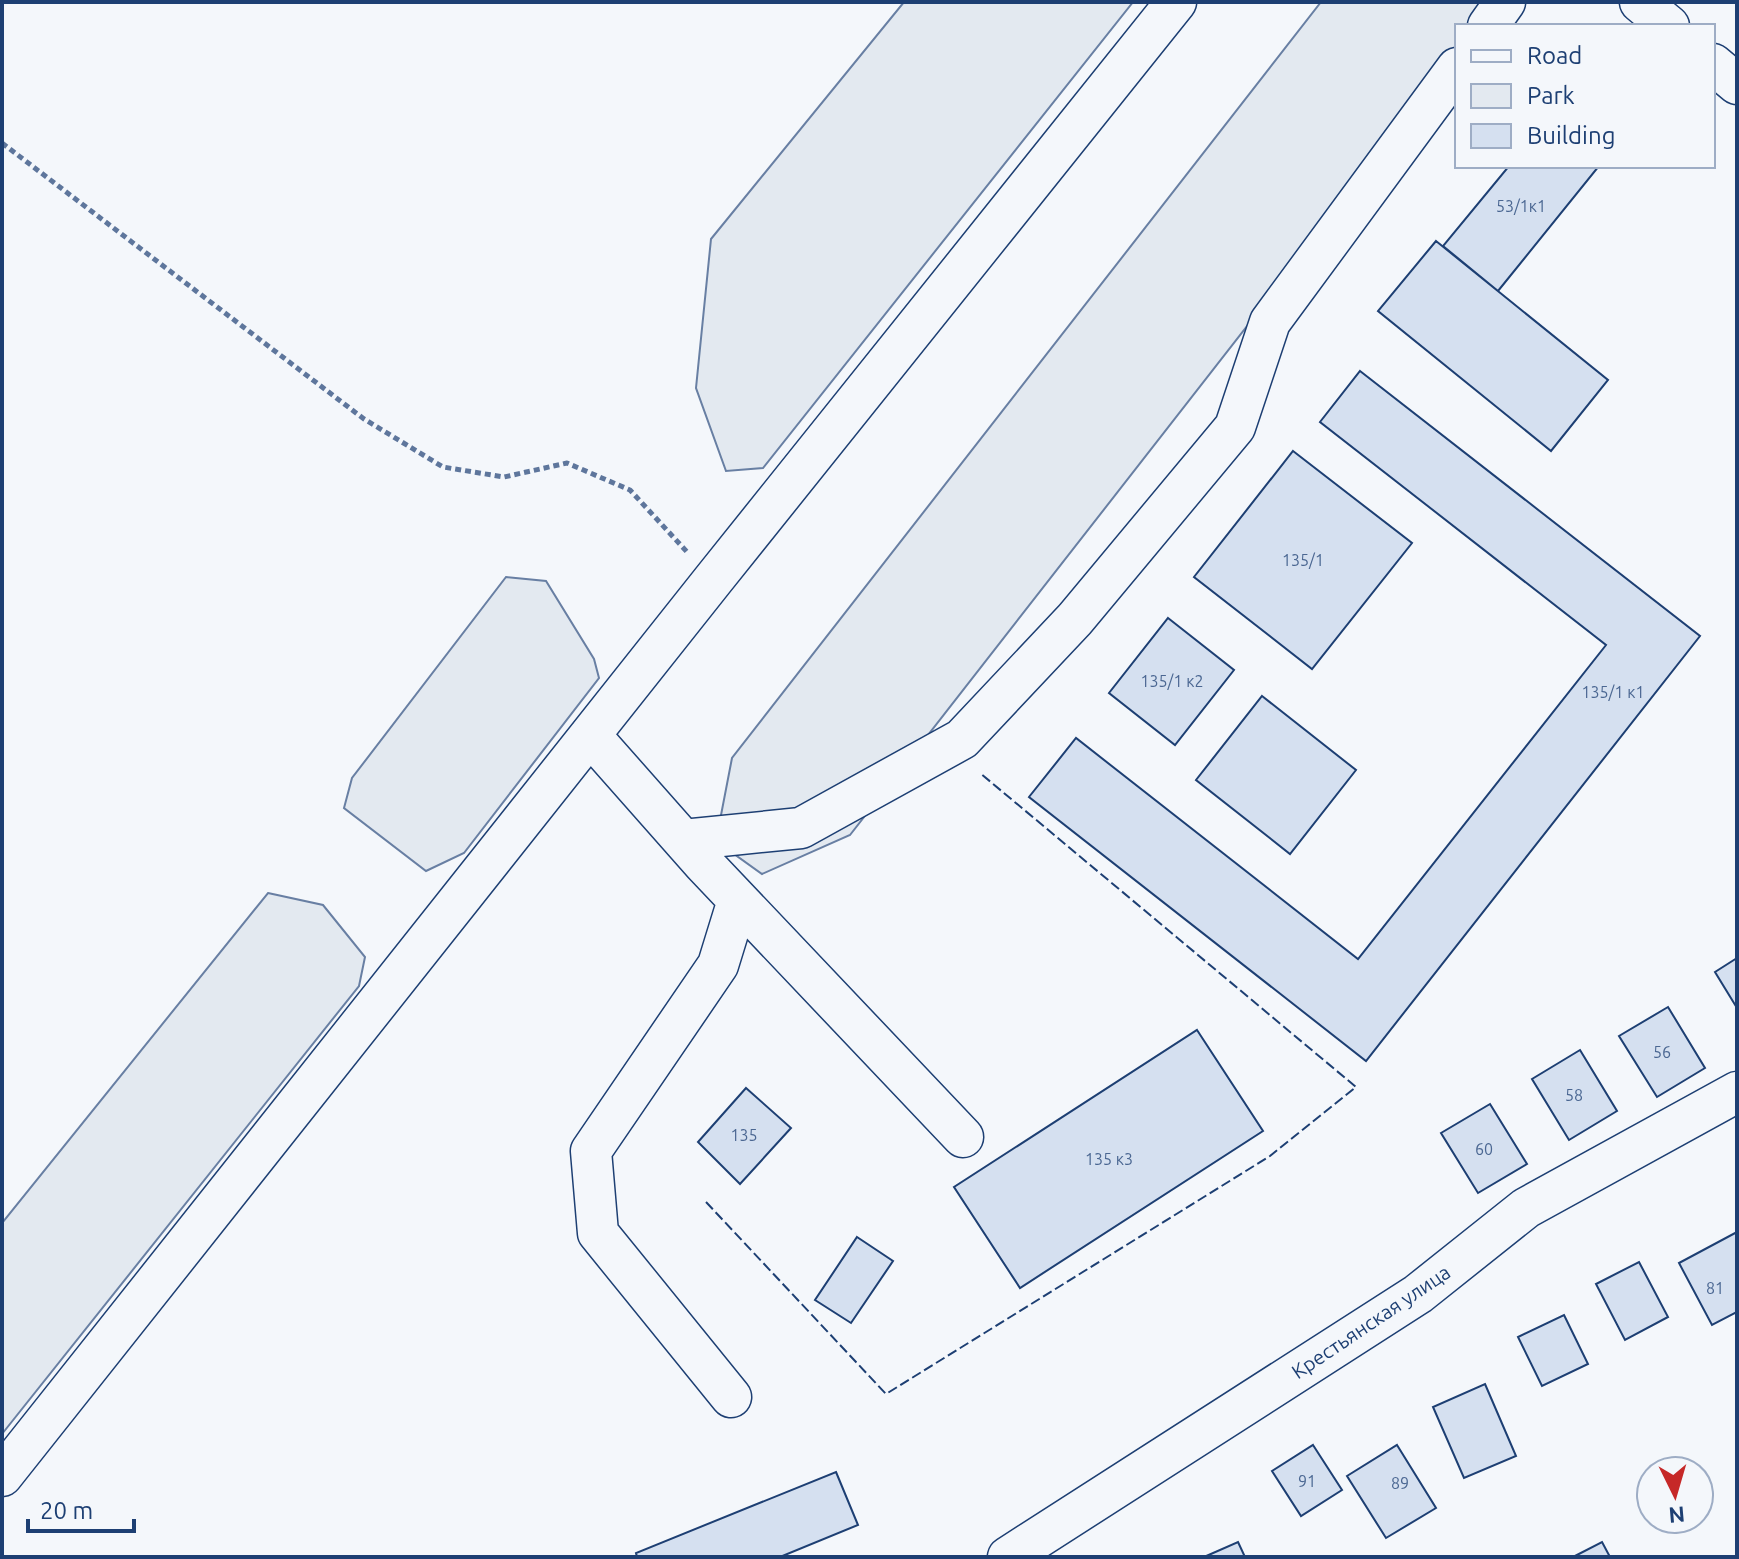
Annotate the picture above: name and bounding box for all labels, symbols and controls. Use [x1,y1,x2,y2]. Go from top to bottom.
legend [1455,24,1715,168]
text: Road [1527,42,1582,69]
text: Park [1527,82,1575,109]
text: Building [1527,122,1615,149]
house number: 53/1к1 [1496,197,1546,215]
house number: 135/1 [1282,551,1324,569]
house number: 135/1 к2 [1141,672,1203,690]
house number: 135/1 к1 [1582,683,1644,701]
house number: 56 [1653,1043,1671,1061]
house number: 58 [1565,1086,1583,1104]
house number: 135 [730,1126,758,1144]
house number: 60 [1475,1140,1493,1158]
house number: 135 к3 [1085,1150,1133,1168]
street label: Крестьянская улица [1287,1260,1454,1383]
house number: 81 [1706,1279,1724,1297]
north arrow [1635,1455,1715,1535]
house number: 91 [1298,1472,1316,1490]
house number: 89 [1391,1474,1409,1492]
scale bar [28,1483,134,1533]
text: 20 m [40,1497,93,1524]
text: N [1668,1502,1686,1529]

